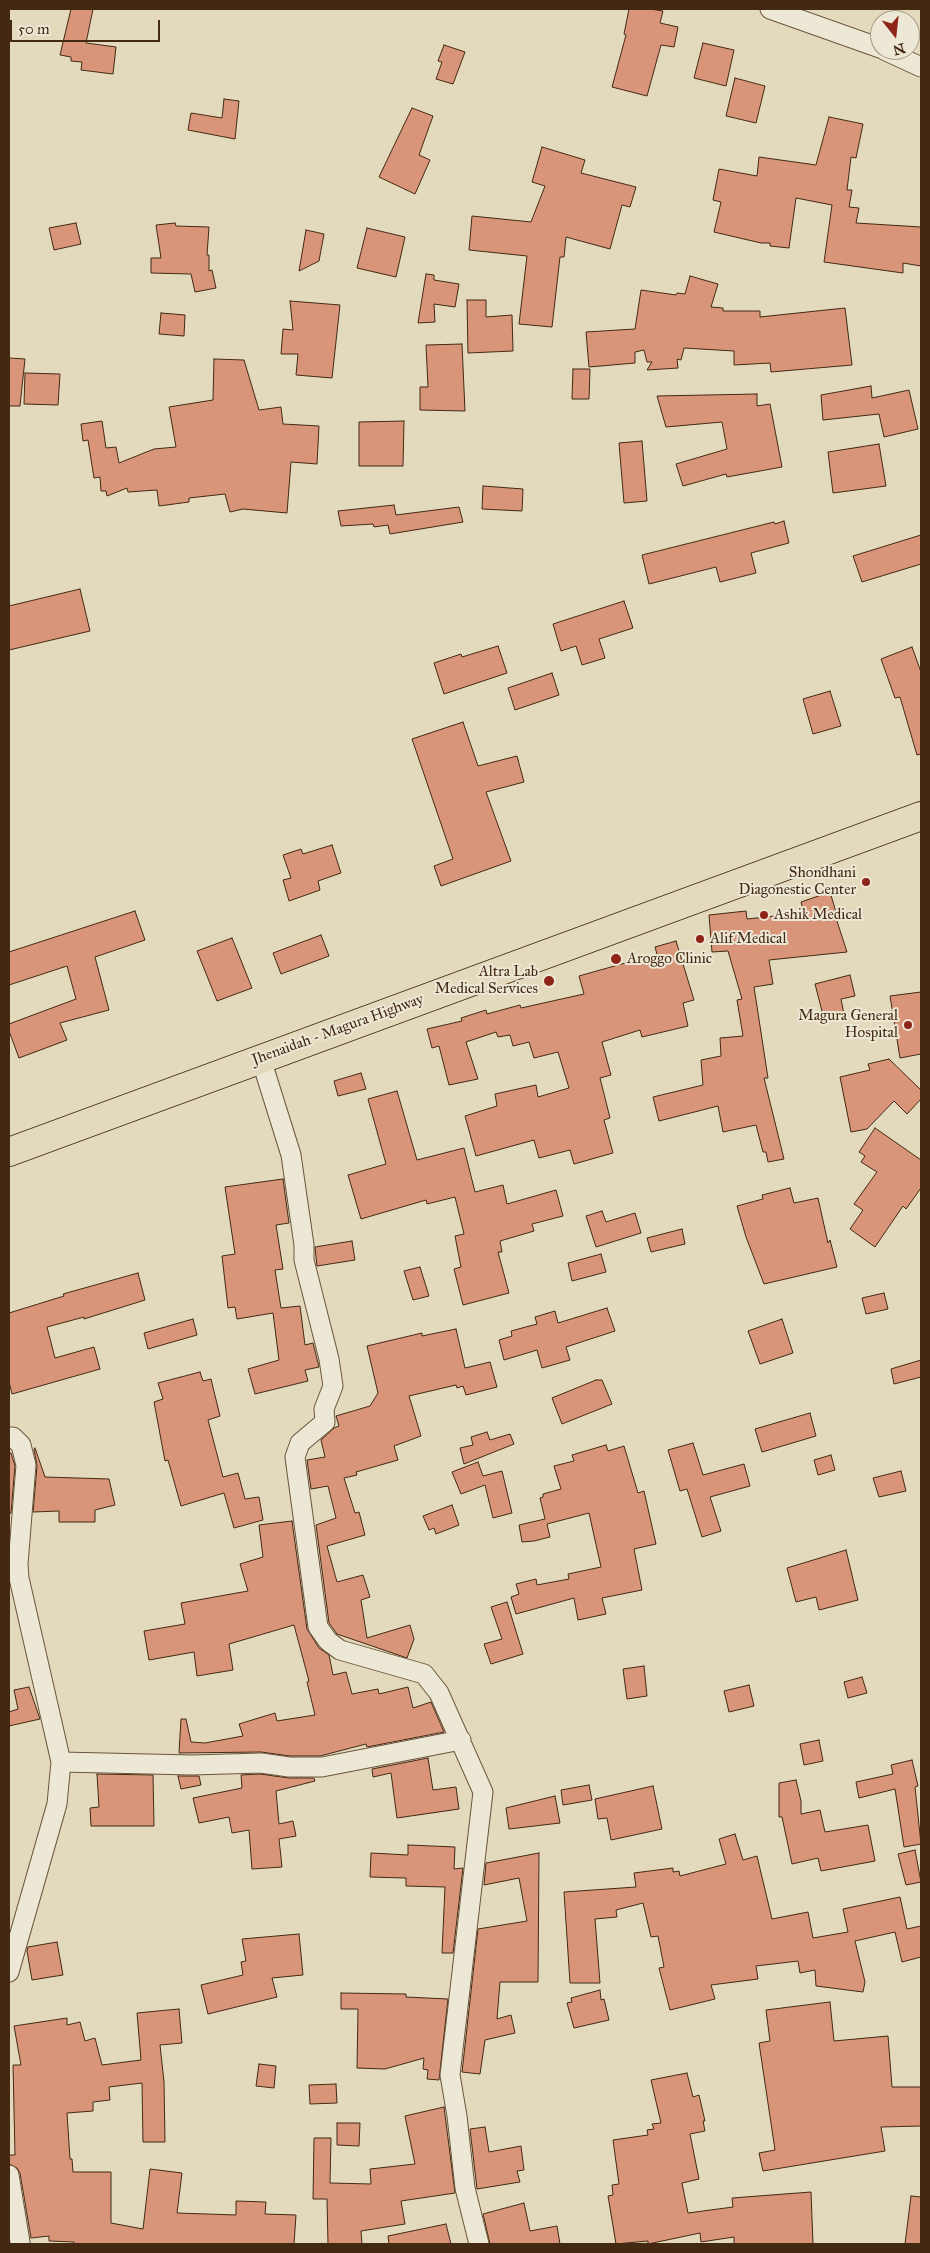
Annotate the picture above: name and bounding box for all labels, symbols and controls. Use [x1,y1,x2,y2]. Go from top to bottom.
scale bar [12,10,162,42]
north arrow [870,10,920,60]
text: 50 m [18,20,50,38]
text: N [891,39,907,59]
place label: Shondhani Diagonestic Center [739,864,856,899]
marker: Shondhani Diagonestic Center [860,876,872,888]
place label: Ashik Medical [774,906,862,924]
marker: Ashik Medical [758,909,770,921]
place label: Alif Medical [710,930,786,948]
marker: Alif Medical [694,933,706,945]
place label: Aroggo Clinic [627,950,712,968]
marker: Aroggo Clinic [609,952,623,966]
place label: Altra Lab Medical Services [435,963,538,998]
marker: Altra Lab Medical Services [542,974,556,988]
street label: Jhenaidah - Magura Highway [250,991,426,1069]
place label: Magura General Hospital [798,1007,898,1042]
marker: Magura General Hospital [902,1019,914,1031]

